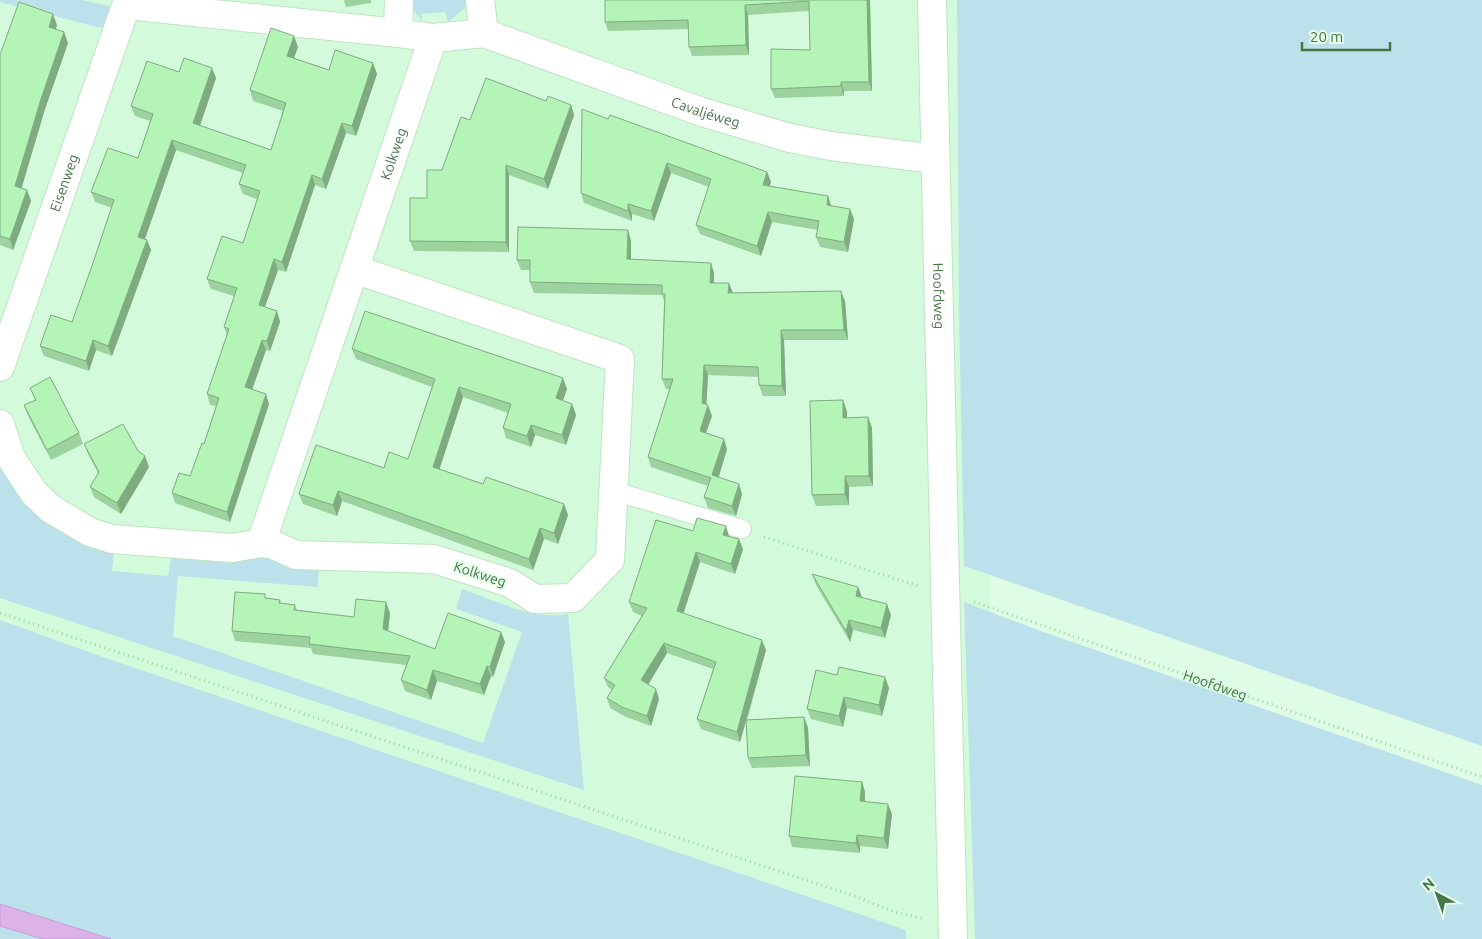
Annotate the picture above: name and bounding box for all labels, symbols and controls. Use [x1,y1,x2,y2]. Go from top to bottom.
scale bar [1302,20,1390,52]
text: 20 m [1310,28,1343,45]
street label: Cavaljéweg [669,94,742,131]
street label: Kolkweg [377,126,410,182]
street label: Eisenweg [47,152,82,214]
street label: Hoofdweg [930,263,947,329]
street label: Kolkweg [452,558,508,590]
street label: Hoofdweg [1181,667,1249,703]
north arrow [1412,869,1462,919]
text: N [1419,875,1438,894]

